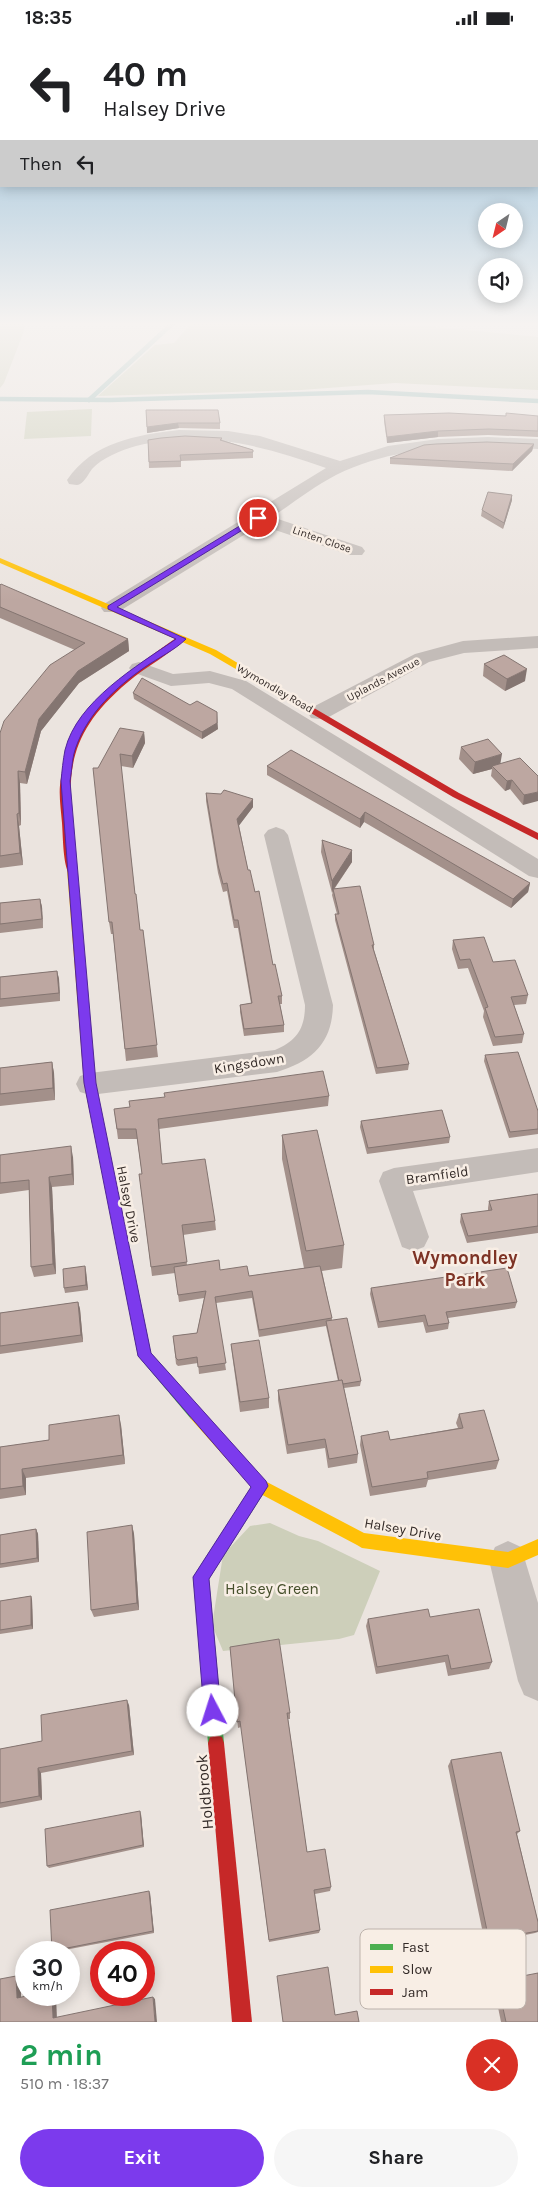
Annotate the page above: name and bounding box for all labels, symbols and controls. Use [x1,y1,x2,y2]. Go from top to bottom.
text: 18:35 [25,7,72,29]
text: 40 m [103,54,188,95]
icon: left [20,55,85,120]
text: Halsey Drive [103,96,226,122]
icon: left [72,150,100,178]
text: Then [20,153,62,175]
north arrow [478,203,522,247]
map controls [478,203,523,303]
button: sound [478,258,523,303]
pin [237,497,279,539]
icon: arrive [244,504,272,532]
street label: Linten Close [291,523,353,556]
street label: Uplands Avenue [345,655,422,704]
street label: Wymondley Road [234,661,315,716]
street label: Kingsdown [213,1050,285,1077]
street label: Bramfield [405,1163,469,1188]
street label: Halsey Drive [113,1164,144,1244]
district label: Wymondley Park [412,1247,518,1291]
street label: Halsey Drive [363,1514,443,1545]
park label: Halsey Green [225,1579,319,1598]
position arrow [186,1684,238,1736]
street label: Holdbrook [192,1754,217,1830]
legend [360,1929,526,2009]
text: Fast [402,1939,429,1956]
speed limit sign: 40 [90,1941,155,2006]
text: 30 [32,1953,63,1982]
text: Slow [402,1961,432,1978]
text: km/h [32,1979,63,1993]
text: Jam [402,1984,428,2001]
text: 2 min [20,2037,103,2073]
button: close [466,2039,518,2091]
text: 510 m · 18:37 [20,2074,109,2093]
button: Exit [20,2129,264,2187]
button: Share [274,2129,518,2187]

